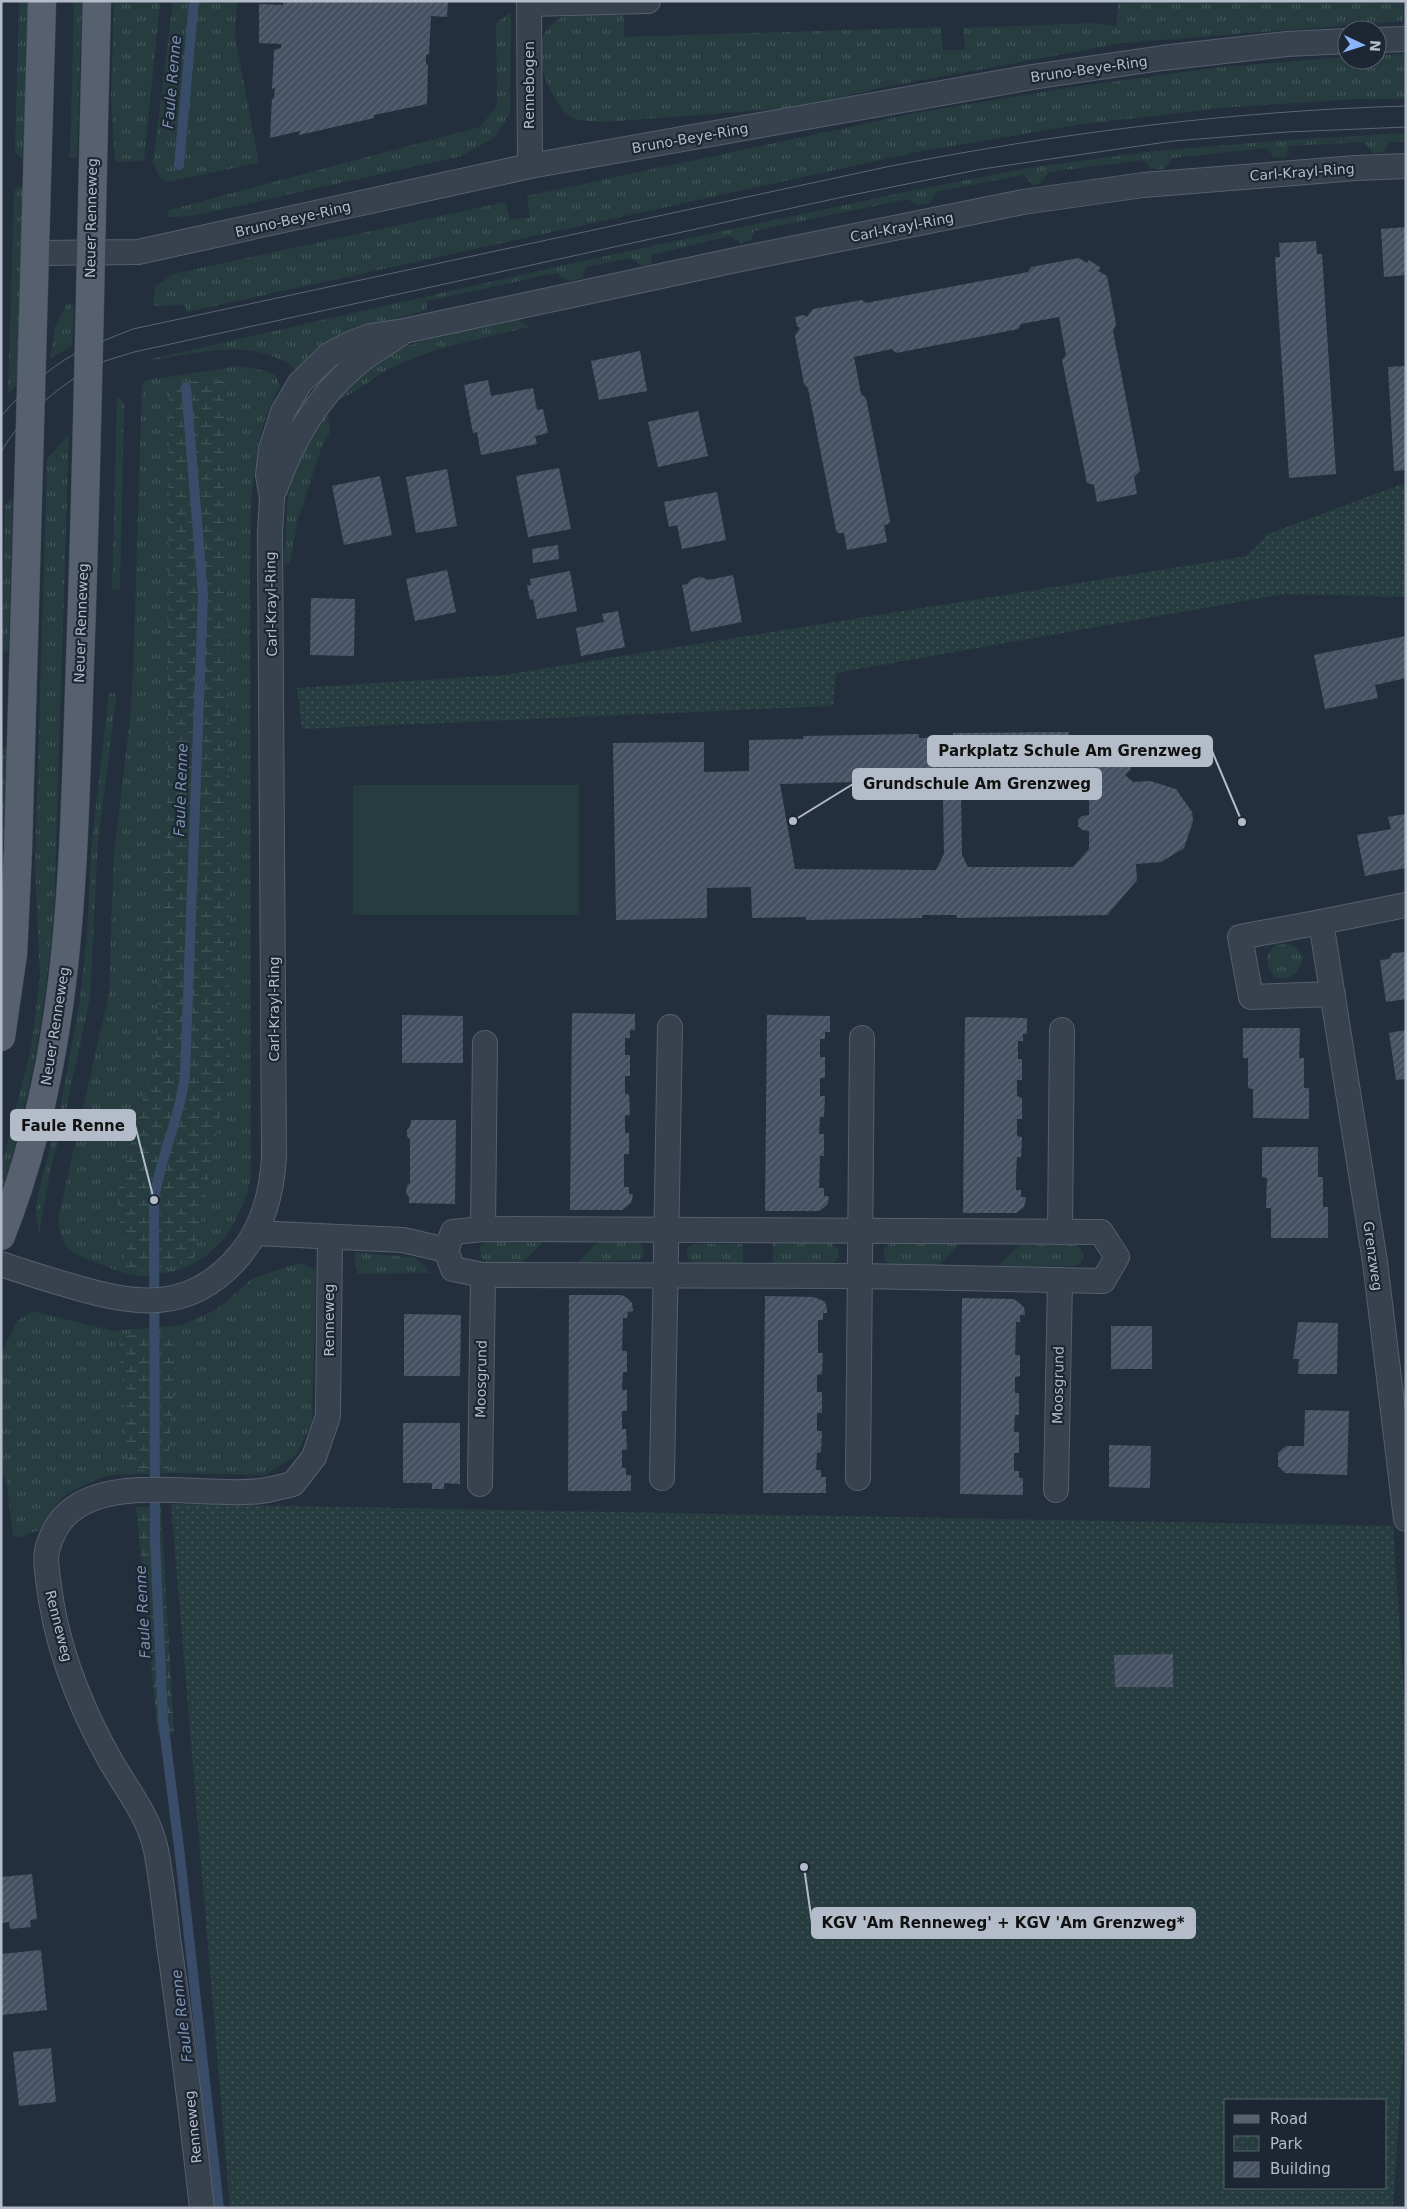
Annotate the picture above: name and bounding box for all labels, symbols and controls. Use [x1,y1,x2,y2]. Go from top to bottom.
north arrow [1337,20,1387,70]
water label: Faule Renne [159,35,185,129]
text: N [1367,40,1383,52]
street label: Rennebogen [521,41,537,129]
street label: Bruno-Beye-Ring [1029,53,1149,85]
street label: Bruno-Beye-Ring [630,120,750,156]
street label: Neuer Renneweg [82,158,100,278]
street label: Carl-Krayl-Ring [1249,160,1355,184]
street label: Bruno-Beye-Ring [234,198,352,240]
street label: Carl-Krayl-Ring [849,209,955,245]
street label: Carl-Krayl-Ring [262,551,280,657]
street label: Neuer Renneweg [71,563,91,683]
callout: Parkplatz Schule Am Grenzweg [928,736,1212,766]
text: Parkplatz Schule Am Grenzweg [938,742,1202,760]
water label: Faule Renne [170,743,192,837]
callout: Grundschule Am Grenzweg [853,769,1101,799]
text: Grundschule Am Grenzweg [863,775,1091,793]
street label: Carl-Krayl-Ring [266,956,282,1062]
street label: Neuer Renneweg [38,966,72,1086]
callout: Faule Renne [11,1110,135,1140]
text: Faule Renne [21,1117,125,1135]
street label: Grenzweg [1360,1220,1386,1292]
street label: Renneweg [321,1283,337,1357]
street label: Moosgrund [472,1340,490,1418]
street label: Moosgrund [1049,1346,1067,1424]
water label: Faule Renne [132,1565,154,1659]
street label: Renneweg [42,1589,76,1663]
callout: KGV 'Am Renneweg' + KGV 'Am Grenzweg* [812,1908,1195,1938]
text: KGV 'Am Renneweg' + KGV 'Am Grenzweg* [821,1914,1185,1932]
water label: Faule Renne [167,1969,197,2063]
street label: Renneweg [181,2090,205,2164]
legend [1224,2099,1387,2189]
text: Road [1270,2110,1308,2128]
text: Park [1270,2135,1303,2153]
text: Building [1270,2160,1331,2178]

